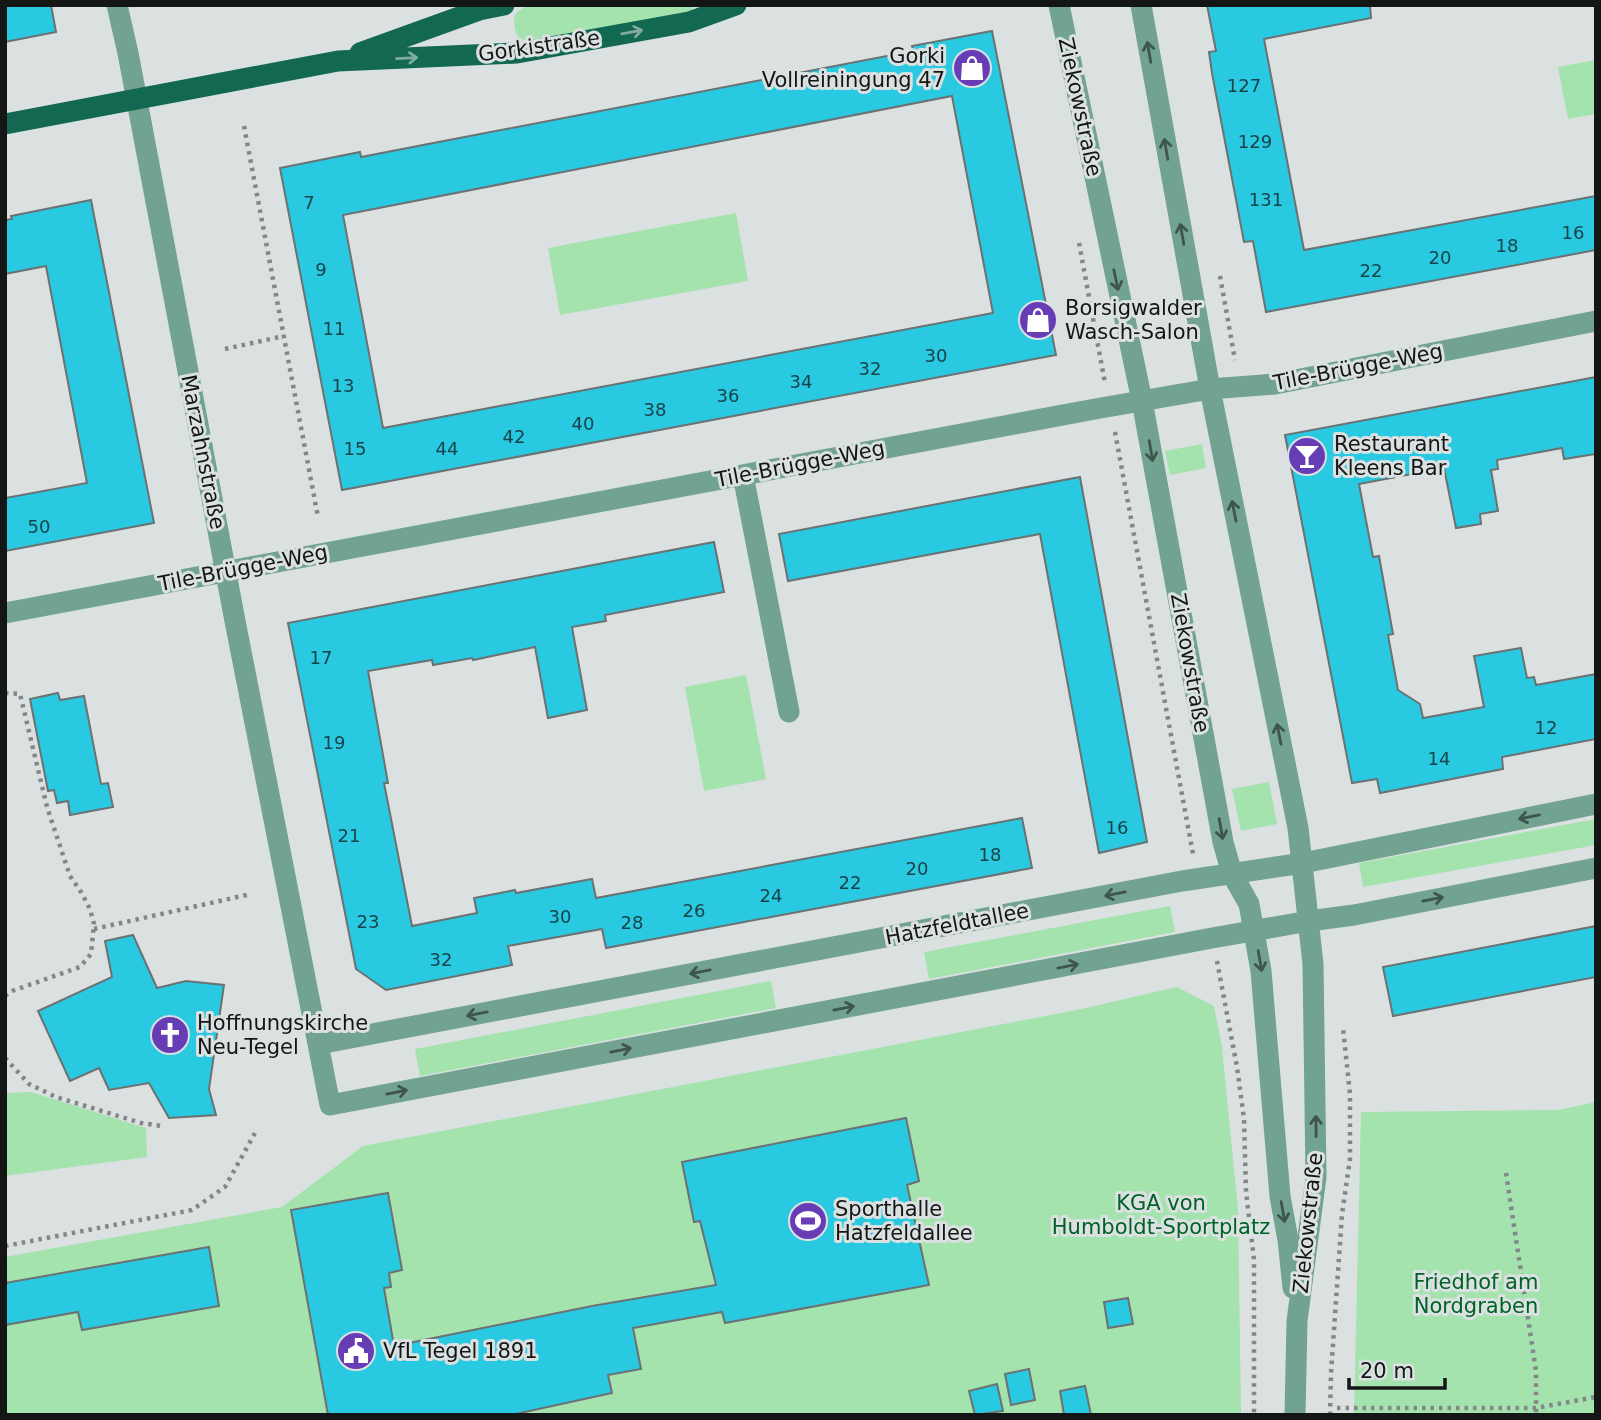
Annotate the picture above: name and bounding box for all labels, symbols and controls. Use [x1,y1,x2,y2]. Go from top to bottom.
one-way arrow [620,25,643,38]
street label: Gorkistraße [477,26,601,66]
street label: Ziekowstraße [1054,35,1106,179]
one-way arrow [1142,41,1155,64]
place label: Gorki Vollreiningung 47 [762,44,945,92]
shop icon: Gorki Vollreiningung 47 [951,47,993,89]
one-way arrow [395,51,417,64]
house number: 127 [1227,75,1261,96]
house number: 129 [1238,131,1272,152]
one-way arrow [1159,138,1172,161]
house number: 131 [1249,189,1283,210]
house number: 7 [303,192,315,213]
house number: 16 [1562,222,1584,243]
one-way arrow [1174,223,1188,246]
house number: 18 [1496,235,1518,256]
house number: 20 [1429,247,1451,268]
house number: 9 [315,259,327,280]
house number: 22 [1360,260,1382,281]
one-way arrow [1110,268,1124,291]
place label: Borsigwalder Wasch-Salon [1065,296,1202,344]
shop icon: Borsigwalder Wasch-Salon [1017,299,1059,341]
house number: 11 [323,318,345,339]
street label: Tile-Brügge-Weg [1270,339,1445,395]
house number: 30 [925,345,947,366]
house number: 32 [859,358,881,379]
house number: 34 [790,371,812,392]
street label: Marzahnstraße [176,373,230,531]
house number: 13 [332,375,354,396]
house number: 36 [717,385,739,406]
house number: 38 [644,399,666,420]
house number: 40 [572,413,594,434]
house number: 42 [503,426,525,447]
place label: Restaurant Kleens Bar [1334,432,1449,480]
bar icon: Restaurant Kleens Bar [1286,435,1328,477]
street label: Tile-Brügge-Weg [712,436,887,492]
house number: 15 [344,438,366,459]
house number: 44 [436,438,458,459]
one-way arrow [1145,439,1158,462]
one-way arrow [1227,500,1241,523]
house number: 50 [28,516,50,537]
street label: Tile-Brügge-Weg [155,540,330,596]
street label: Ziekowstraße [1166,591,1214,735]
house number: 17 [310,647,332,668]
house number: 12 [1535,717,1557,738]
one-way arrow [1272,723,1285,746]
house number: 19 [323,732,345,753]
house number: 14 [1428,748,1450,769]
one-way arrow [1518,811,1541,825]
house number: 16 [1106,817,1128,838]
one-way arrow [1215,817,1228,840]
house number: 21 [338,825,360,846]
house number: 18 [979,844,1001,865]
house number: 20 [906,858,928,879]
house number: 22 [839,872,861,893]
house number: 24 [760,885,782,906]
one-way arrow [1104,887,1127,901]
one-way arrow [1421,892,1444,905]
street label: Hatzfeldtallee [883,898,1031,950]
house number: 26 [683,900,705,921]
house number: 30 [549,906,571,927]
house number: 23 [357,911,379,932]
house number: 28 [621,912,643,933]
house number: 32 [430,949,452,970]
one-way arrow [1253,949,1267,972]
one-way arrow [1056,958,1079,972]
one-way arrow [689,966,712,979]
one-way arrow [832,1000,855,1014]
one-way arrow [466,1008,489,1022]
place label: Hoffnungskirche Neu-Tegel [197,1011,368,1059]
church icon: Hoffnungskirche Neu-Tegel [149,1014,191,1056]
one-way arrow [609,1043,632,1056]
one-way arrow [385,1085,408,1098]
one-way arrow [1309,1114,1322,1137]
street label: Ziekowstraße [1289,1151,1327,1295]
park label: KGA von Humboldt-Sportplatz [1052,1191,1270,1239]
place label: Sporthalle Hatzfeldallee [835,1197,973,1245]
sports icon: Sporthalle Hatzfeldallee [787,1200,829,1242]
one-way arrow [1277,1200,1290,1223]
park label: Friedhof am Nordgraben [1414,1270,1538,1318]
public building icon: VfL Tegel 1891 [335,1330,377,1372]
place label: VfL Tegel 1891 [383,1339,538,1363]
scale bar [1349,1346,1445,1390]
text: 20 m [1360,1359,1414,1383]

